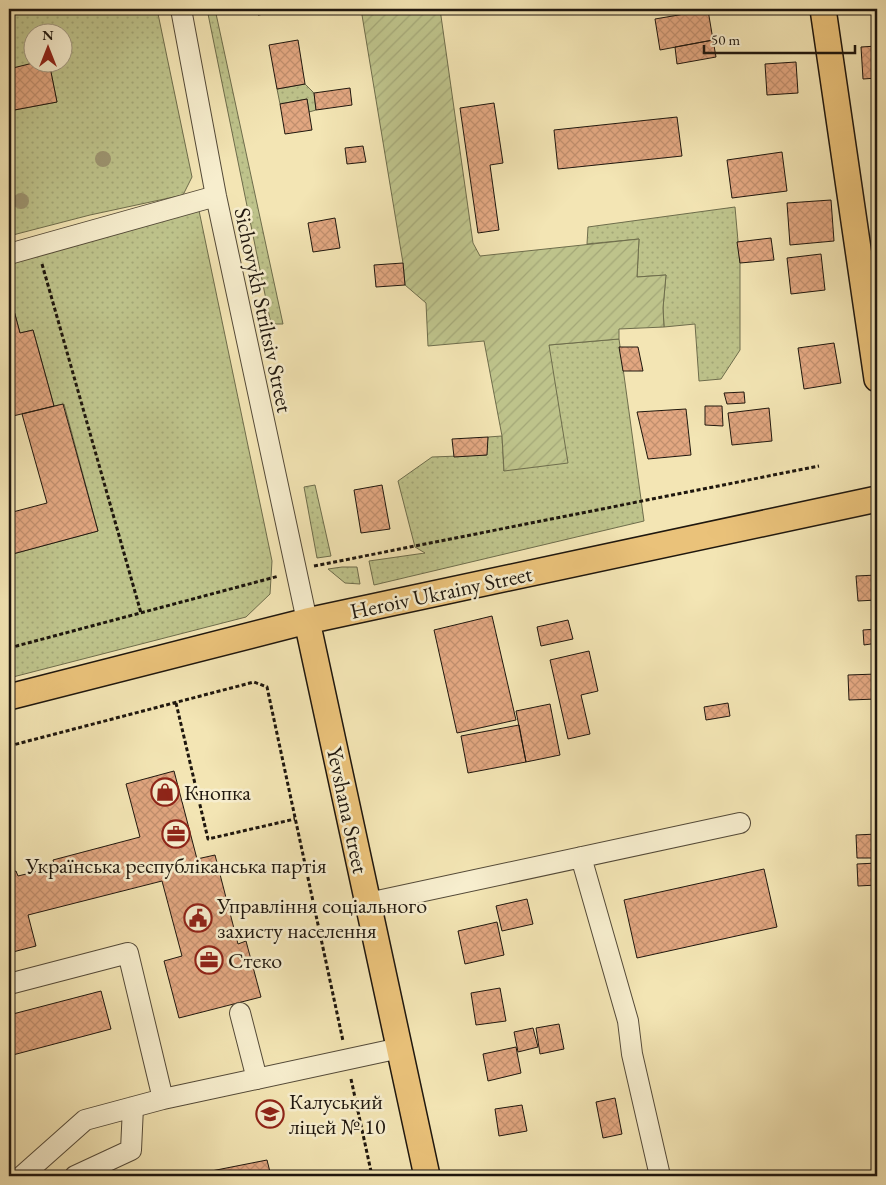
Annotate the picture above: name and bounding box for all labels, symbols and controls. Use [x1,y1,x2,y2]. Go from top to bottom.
north arrow [22,22,72,72]
scale bar [704,22,855,54]
text: N [42,26,54,44]
text: 50 m [711,30,740,49]
street label: Sichovykh Striltsiv Street [228,205,299,415]
street label: Heroiv Ukrainy Street [347,559,535,626]
street label: Yevshana Street [320,744,375,876]
shop icon: Кнопка [150,777,180,807]
place label: Кнопка [184,778,251,807]
office icon: Українська республіканська партія [161,819,191,849]
place label: Українська республіканська партія [24,851,327,880]
place label: Управління соціального захисту населення [216,891,427,945]
public building icon: Управління соціального захисту населення [183,903,213,933]
office icon: Стеко [194,945,224,975]
place label: Стеко [228,946,282,975]
place label: Калуський ліцей № 10 [289,1087,386,1141]
school or university icon: Калуський ліцей № 10 [255,1099,285,1129]

